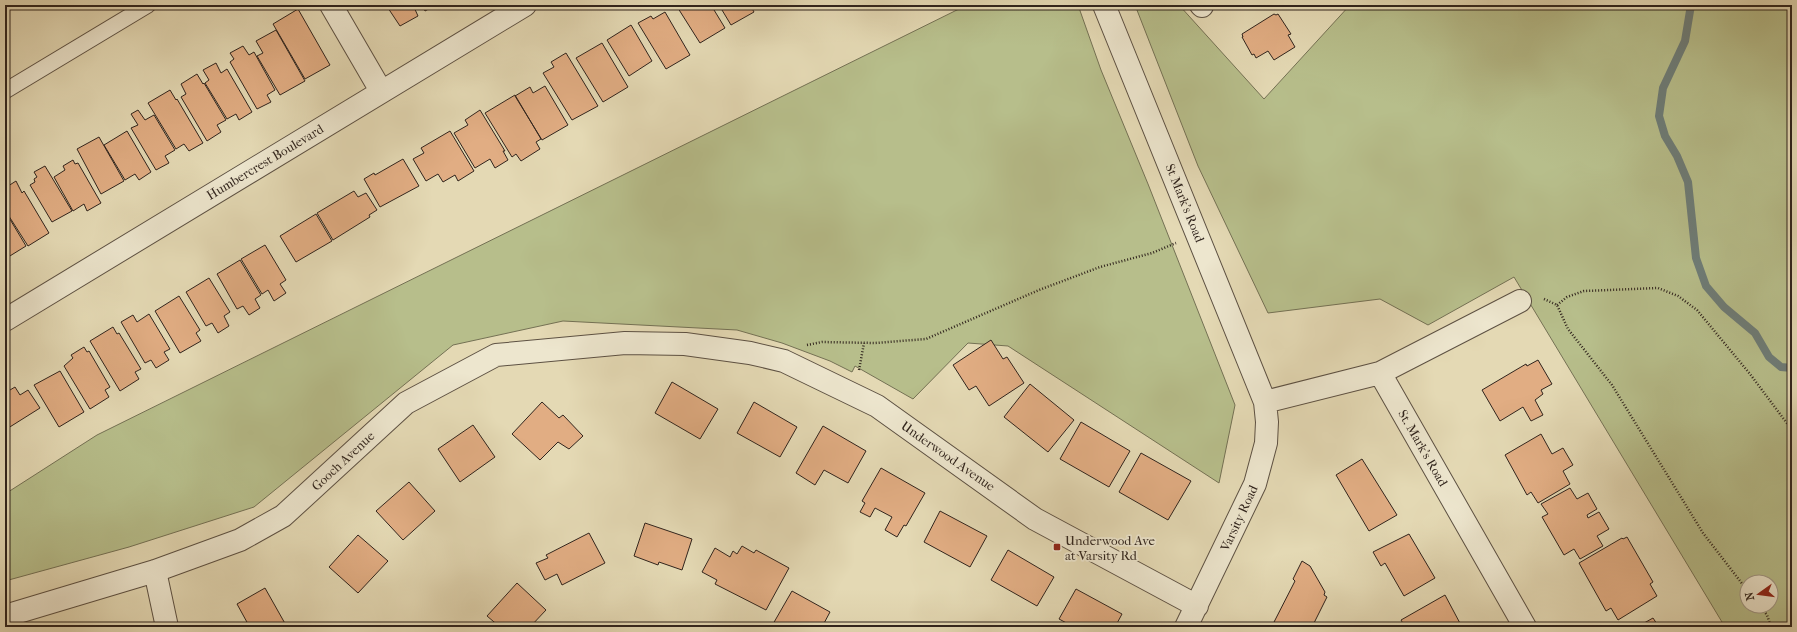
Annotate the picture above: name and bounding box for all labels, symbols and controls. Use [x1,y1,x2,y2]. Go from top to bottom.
street label: Humbercrest Boulevard [204,121,327,203]
street label: St Mark's Road [1162,162,1208,245]
street label: St. Mark's Road [1395,407,1451,490]
street label: Underwood Avenue [898,418,998,494]
street label: Gooch Avenue [309,428,378,494]
street label: Varsity Road [1217,482,1261,554]
place label: Underwood Ave at Varsity Rd [1065,533,1156,563]
marker: Underwood Ave at Varsity Rd [1052,542,1062,552]
north arrow [1739,574,1779,614]
text: N [1742,590,1757,602]

